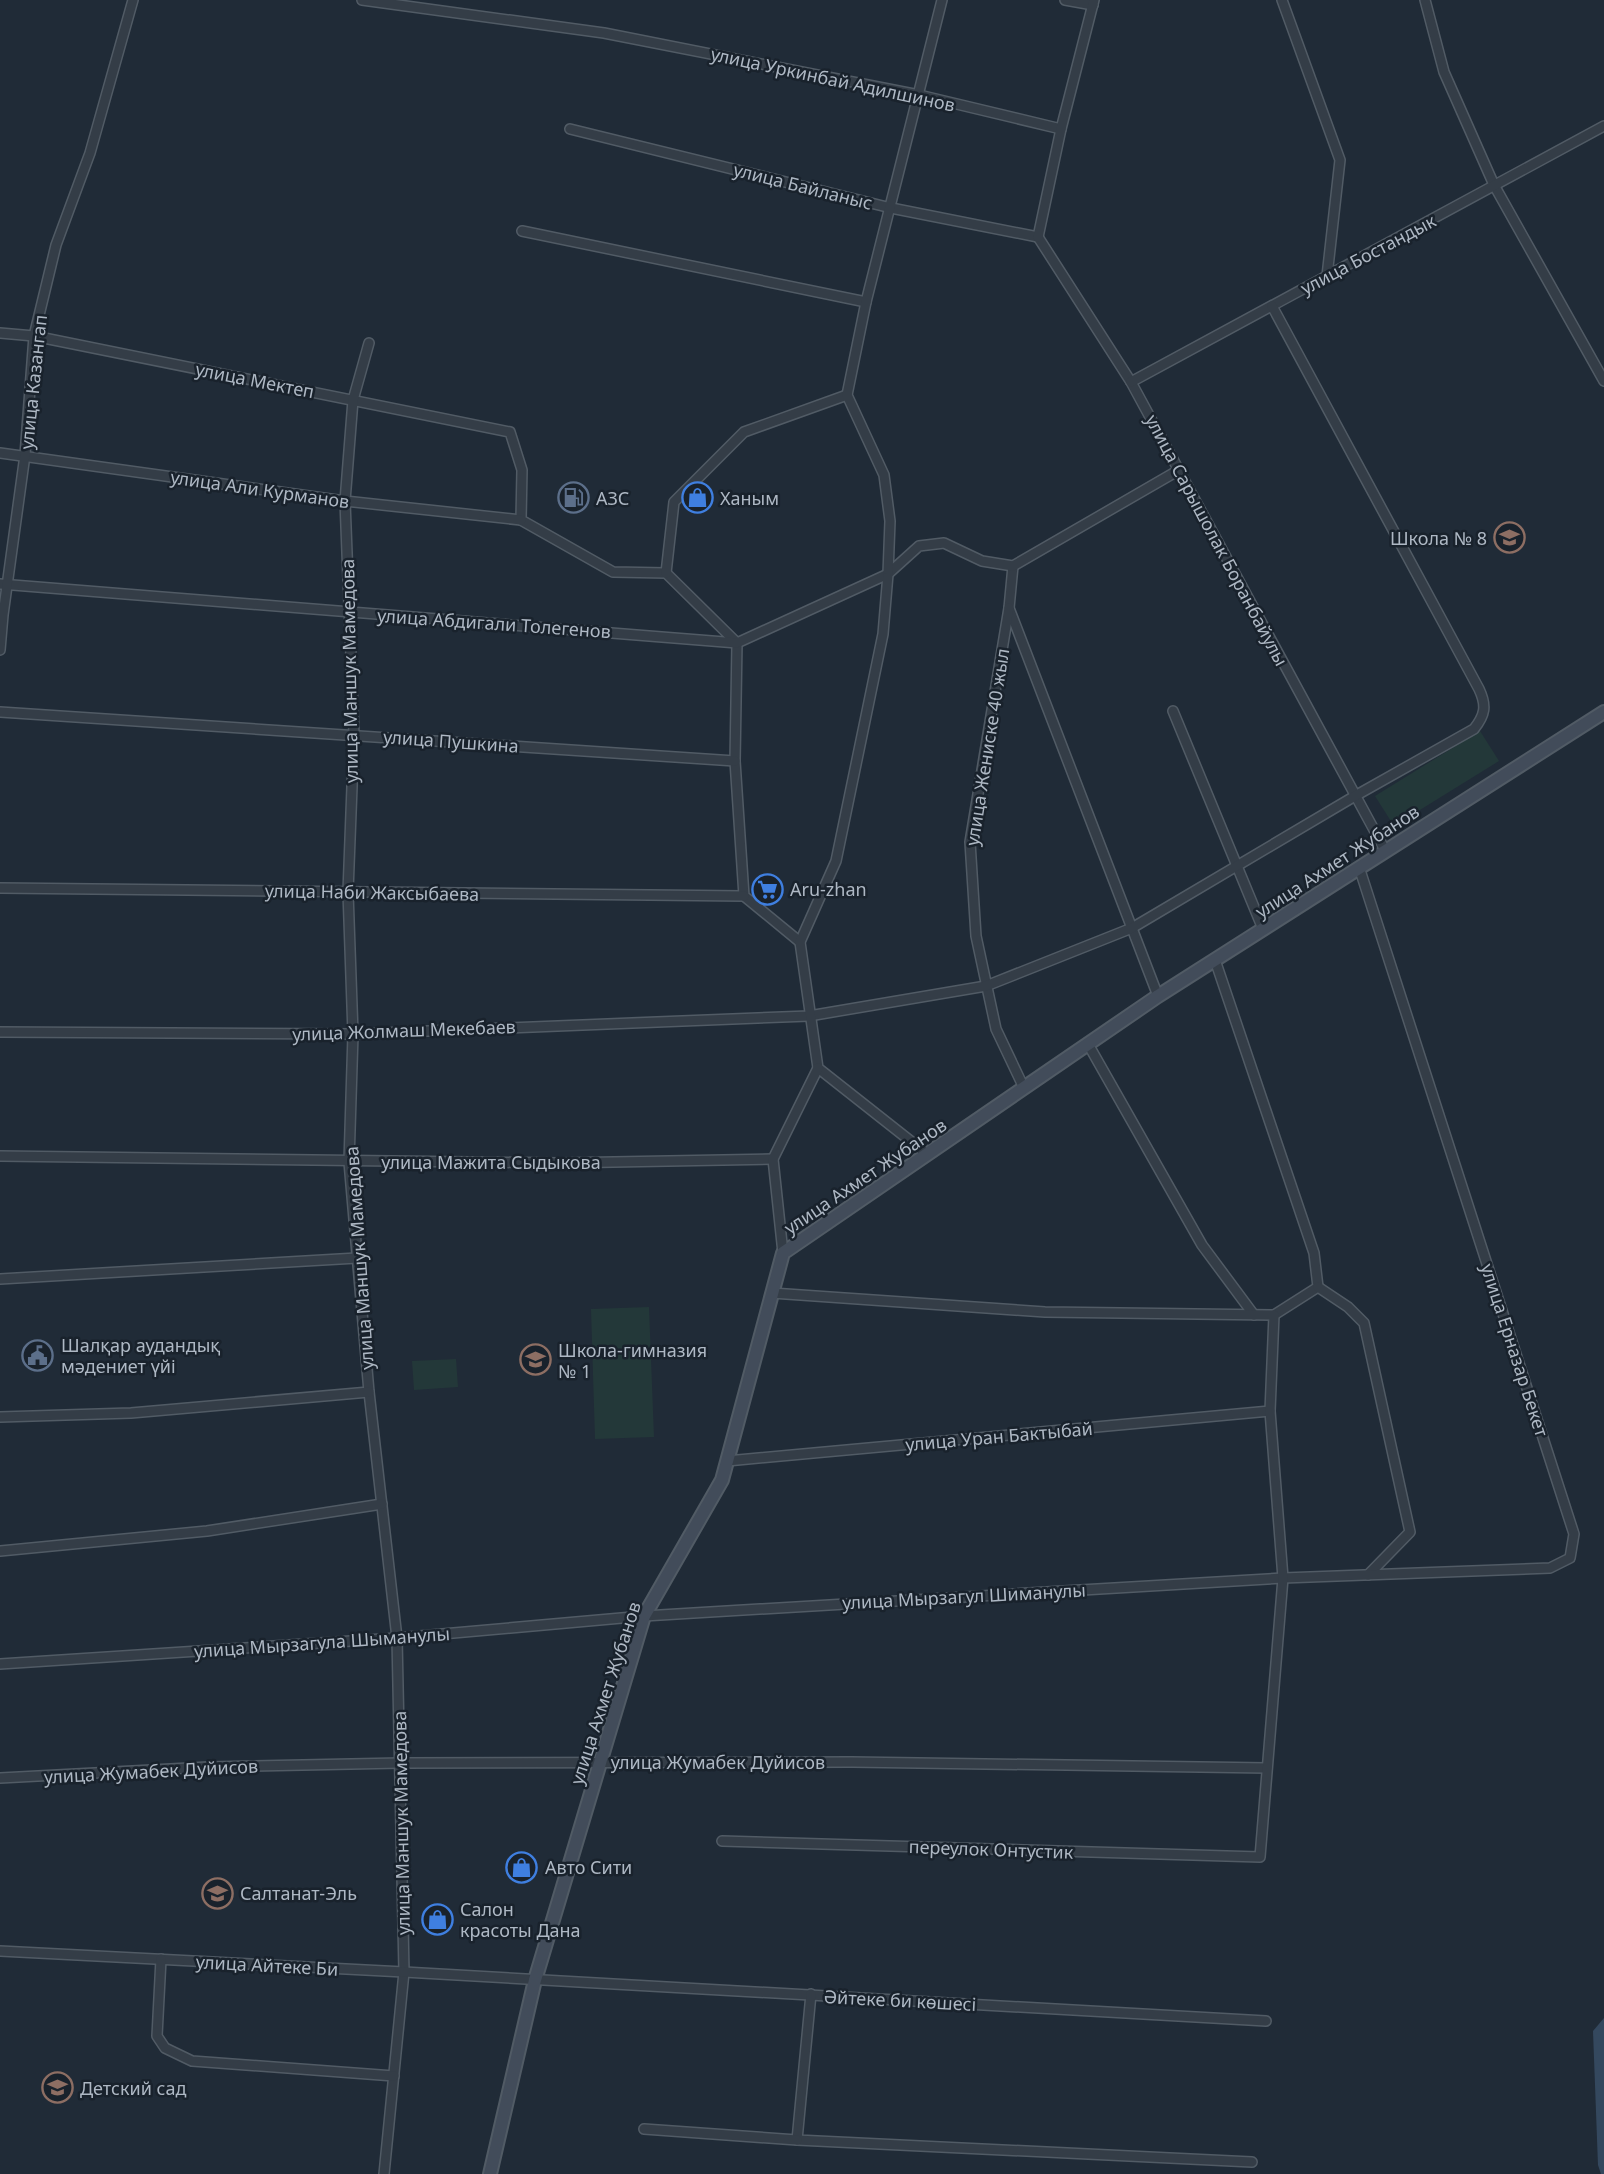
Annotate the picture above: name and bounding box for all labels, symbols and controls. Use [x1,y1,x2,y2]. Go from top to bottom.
street label: улица Уркинбай Адилшинов [709,41,957,117]
street label: улица Байланыс [731,157,875,215]
street label: улица Бостандык [1296,208,1440,300]
street label: улица Казангап [14,313,52,451]
street label: улица Мектеп [194,357,316,403]
street label: улица Сарышолак Боранбайулы [1140,410,1294,670]
street label: улица Али Курманов [169,465,351,513]
fuel station icon: АЗС [556,481,590,515]
shop icon: Ханым [680,481,714,515]
place label: АЗС [596,486,629,510]
place label: Ханым [720,486,779,510]
school or university icon: Школа № 8 [1493,521,1527,555]
place label: Школа № 8 [1390,526,1487,550]
street label: улица Маншук Мамедова [335,559,363,783]
street label: улица Абдигали Толегенов [376,603,612,643]
street label: улица Жениске 40 жыл [960,647,1014,847]
street label: улица Пушкина [382,724,520,758]
street label: улица Ахмет Жубанов [1250,799,1424,923]
supermarket icon: Aru-zhan [750,872,784,906]
place label: Aru-zhan [790,877,867,901]
street label: улица Наби Жаксыбаева [265,878,479,906]
street label: улица Жолмаш Мекебаев [292,1014,516,1046]
street label: улица Ахмет Жубанов [779,1113,951,1239]
street label: улица Маншук Мамедова [339,1145,379,1371]
street label: улица Мажита Сыдыкова [381,1150,601,1174]
street label: улица Ерназар Бекет [1476,1260,1554,1440]
place label: Шалқар аудандық мәдениет үйі [61,1333,220,1378]
public building icon: Шалқар аудандық мәдениет үйі [21,1338,55,1372]
place label: Школа-гимназия № 1 [558,1338,707,1383]
school or university icon: Школа-гимназия № 1 [518,1343,552,1377]
street label: улица Уран Бактыбай [904,1416,1094,1456]
street label: улица Мырзагул Шиманулы [842,1578,1086,1614]
street label: улица Ахмет Жубанов [564,1598,646,1788]
street label: улица Мырзагула Шыманулы [193,1621,451,1663]
street label: улица Маншук Мамедова [387,1711,415,1935]
street label: улица Жумабек Дуйисов [611,1750,825,1774]
street label: улица Жумабек Дуйисов [43,1753,259,1789]
street label: переулок Онтустик [908,1834,1074,1864]
shop icon: Авто Сити [505,1850,539,1884]
place label: Авто Сити [545,1855,632,1879]
school or university icon: Салтанат-Эль [200,1876,234,1910]
place label: Салтанат-Эль [240,1881,357,1905]
place label: Салон красоты Дана [460,1897,581,1942]
shop icon: Салон красоты Дана [420,1902,454,1936]
street label: улица Айтеке Би [195,1949,339,1981]
street label: Әйтеке би көшесі [823,1984,977,2016]
school or university icon: Детский сад [40,2071,74,2105]
place label: Детский сад [80,2076,186,2100]

